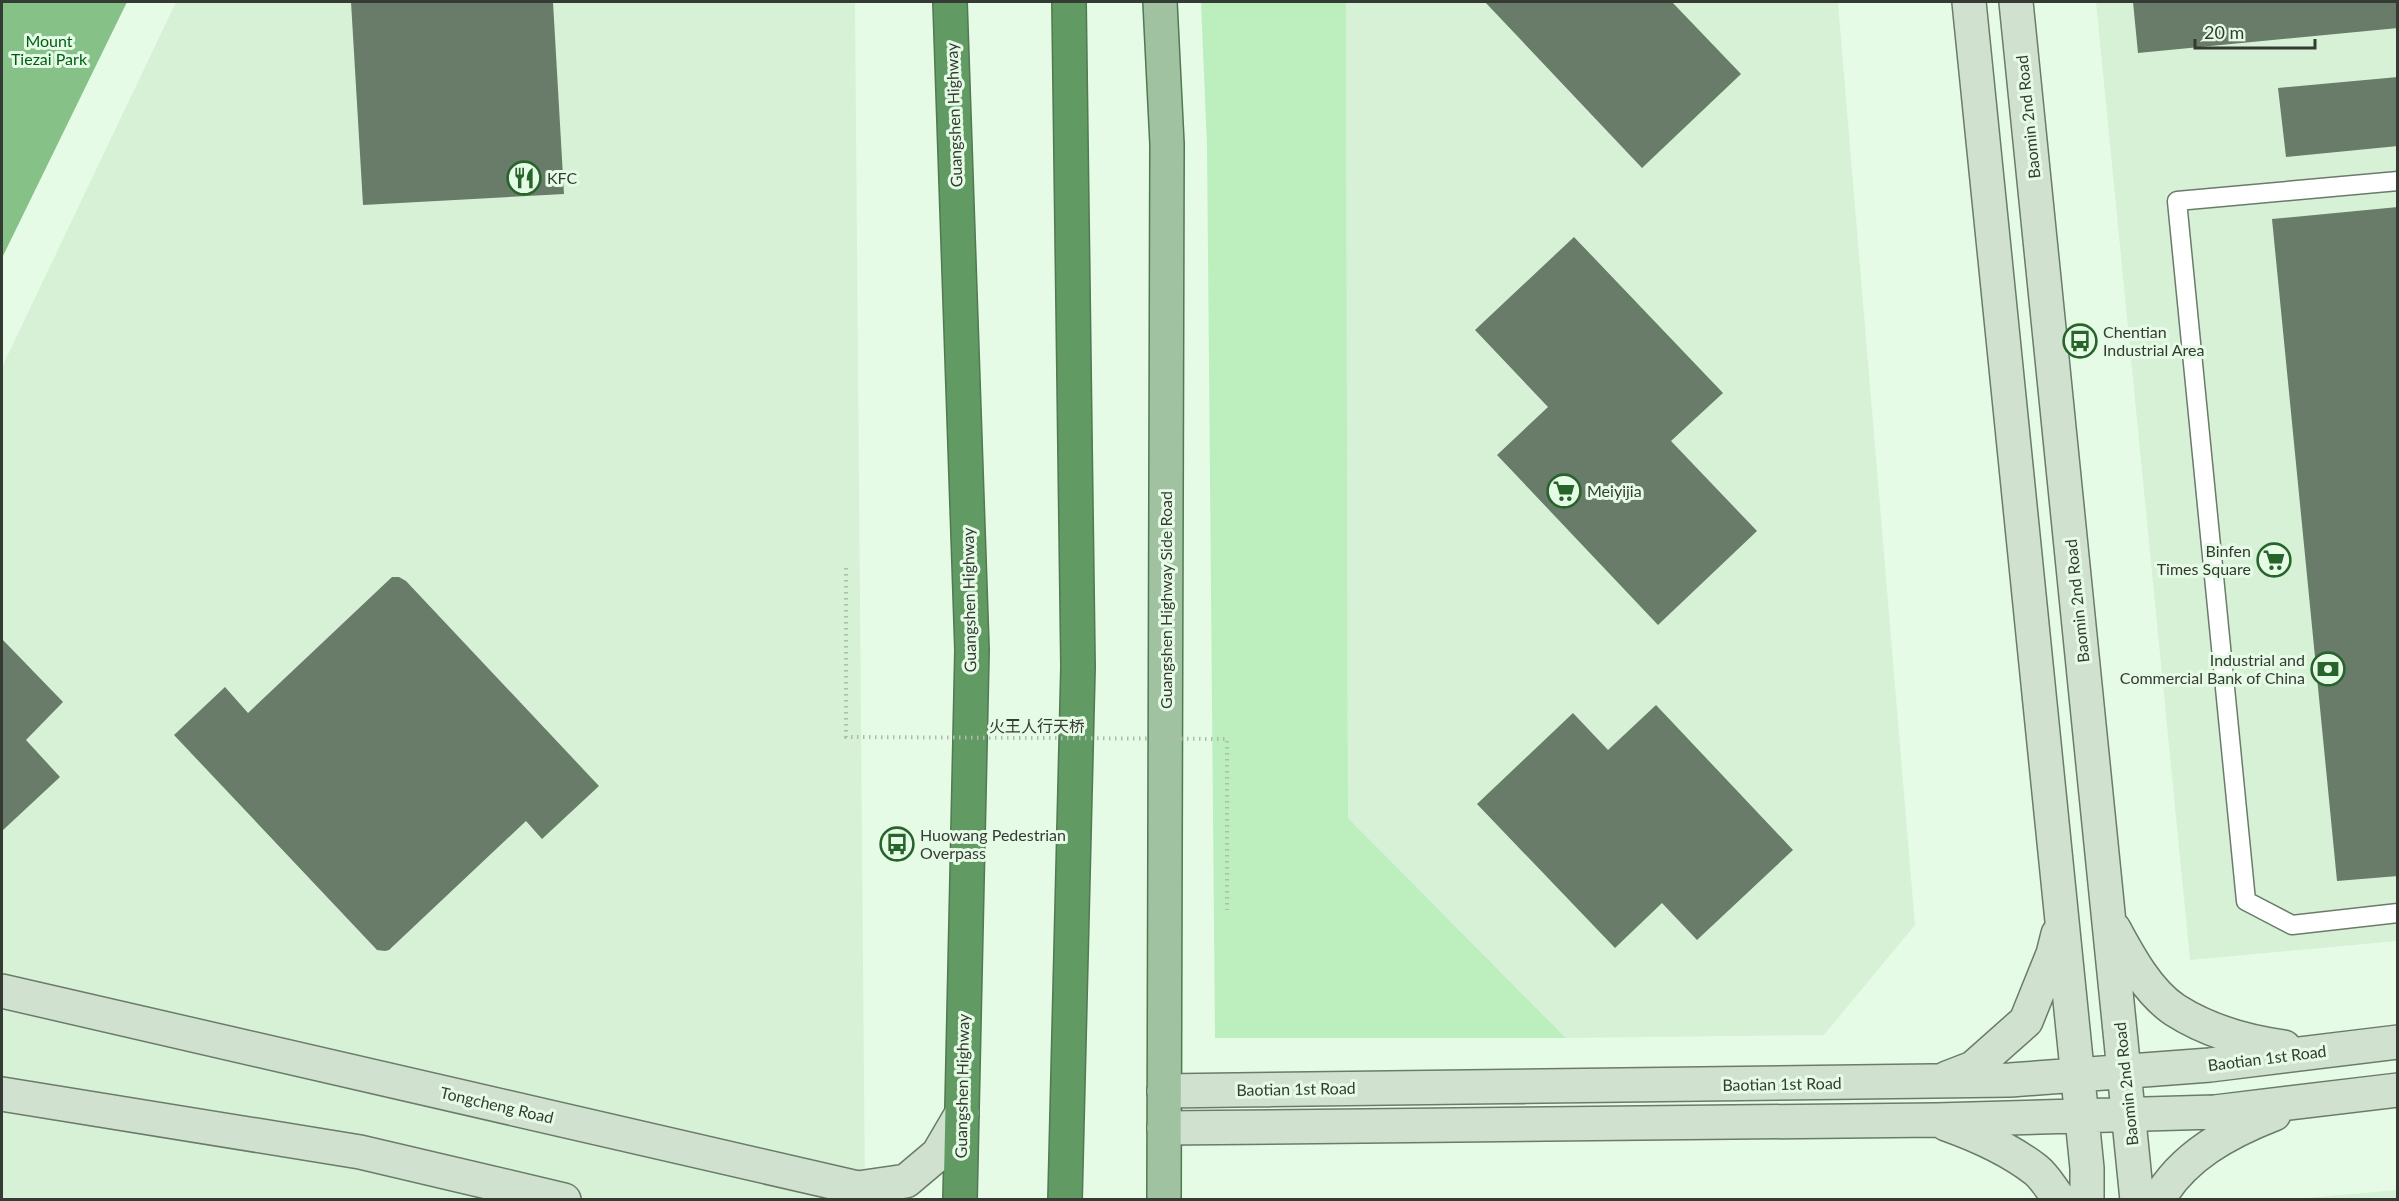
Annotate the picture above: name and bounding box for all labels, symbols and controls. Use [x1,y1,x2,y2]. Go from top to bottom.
scale bar [2195,12,2315,50]
text: 20 m [2204,21,2244,43]
park label: Mount Tiezai Park [11,31,88,68]
street label: Guangshen Highway [941,42,966,188]
street label: Baomin 2nd Road [2012,54,2043,180]
restaurant icon: KFC [506,160,542,196]
place label: KFC [547,168,578,187]
place label: Chentian Industrial Area [2103,322,2204,359]
bus stop icon: Chentian Industrial Area [2062,323,2098,359]
supermarket icon: Meiyijia [1546,473,1582,509]
place label: Meiyijia [1587,481,1642,500]
street label: Guangshen Highway Side Road [1156,491,1175,709]
street label: Guangshen Highway [958,527,979,672]
street label: Baomin 2nd Road [2061,538,2092,664]
place label: Binfen Times Square [2157,541,2251,578]
supermarket icon: Binfen Times Square [2256,542,2292,578]
place label: Industrial and Commercial Bank of China [2120,650,2305,687]
bank icon: Industrial and Commercial Bank of China [2310,651,2346,687]
street label: 火王人行天桥 [989,716,1085,735]
place label: Huowang Pedestrian Overpass [920,825,1066,862]
bus stop icon: Huowang Pedestrian Overpass [879,826,915,862]
street label: Guangshen Highway [951,1013,972,1158]
street label: Baomin 2nd Road [2110,1021,2141,1147]
street label: Baotian 1st Road [2206,1041,2327,1074]
street label: Baotian 1st Road [1722,1073,1842,1094]
street label: Baotian 1st Road [1236,1078,1356,1099]
street label: Tongcheng Road [439,1082,556,1127]

